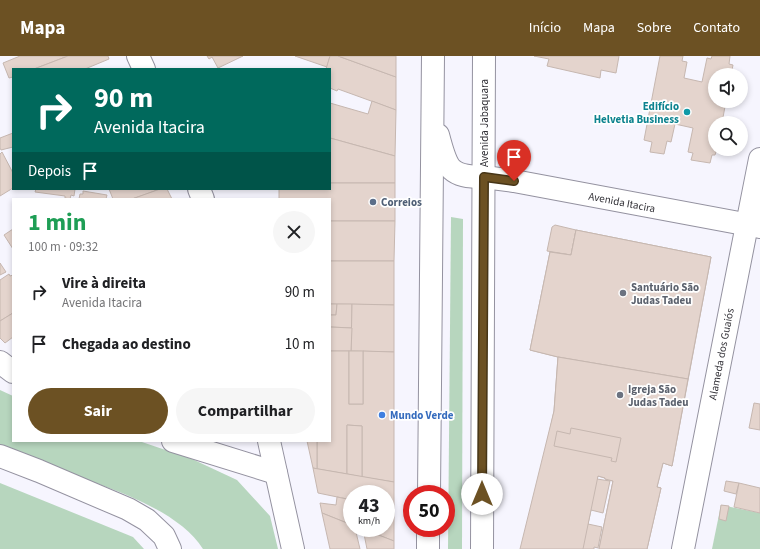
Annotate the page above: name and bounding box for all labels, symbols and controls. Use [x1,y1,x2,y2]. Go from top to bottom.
text: Mapa [20,15,65,42]
text: Início [529,18,561,38]
text: Mapa [583,18,615,38]
text: Sobre [637,18,671,38]
text: Contato [693,18,740,38]
map controls [708,68,748,156]
button: sound [708,68,748,108]
text: 90 m [94,78,153,118]
street label: Avenida Jabaquara [477,79,492,167]
icon: right [28,84,80,136]
place label: Edifício Helvetia Business [594,99,679,127]
marker: Edifício Helvetia Business [682,107,692,117]
text: Avenida Itacira [94,115,205,140]
button: search [708,116,748,156]
pin [497,140,531,181]
icon: arrive [503,146,525,168]
icon: arrive [79,160,101,182]
text: Depois [28,161,71,182]
street label: Avenida Itacira [587,189,657,216]
place label: Correios [381,195,422,210]
marker: Correios [368,197,378,207]
text: 1 min [28,205,86,240]
button: close [273,211,315,253]
text: 100 m · 09:32 [28,238,98,256]
text: Vire à direita [62,273,146,294]
place label: Santuário São Judas Tadeu [631,280,699,308]
icon: right [28,281,50,303]
text: 90 m [285,282,315,303]
marker: Santuário São Judas Tadeu [618,288,628,298]
text: Avenida Itacira [62,294,142,312]
street label: Alameda dos Guaiós [705,307,738,401]
icon: arrive [28,333,50,355]
text: Chegada ao destino [62,334,191,355]
text: 10 m [285,334,315,355]
place label: Igreja São Judas Tadeu [628,382,688,410]
button: Sair [28,388,168,434]
button: Compartilhar [176,388,315,434]
marker: Igreja São Judas Tadeu [615,390,625,400]
place label: Mundo Verde [390,408,454,423]
marker: Mundo Verde [377,410,387,420]
position arrow [461,473,503,515]
speed limit sign: 50 [403,485,455,537]
text: 43 [358,492,380,520]
text: km/h [358,514,380,528]

